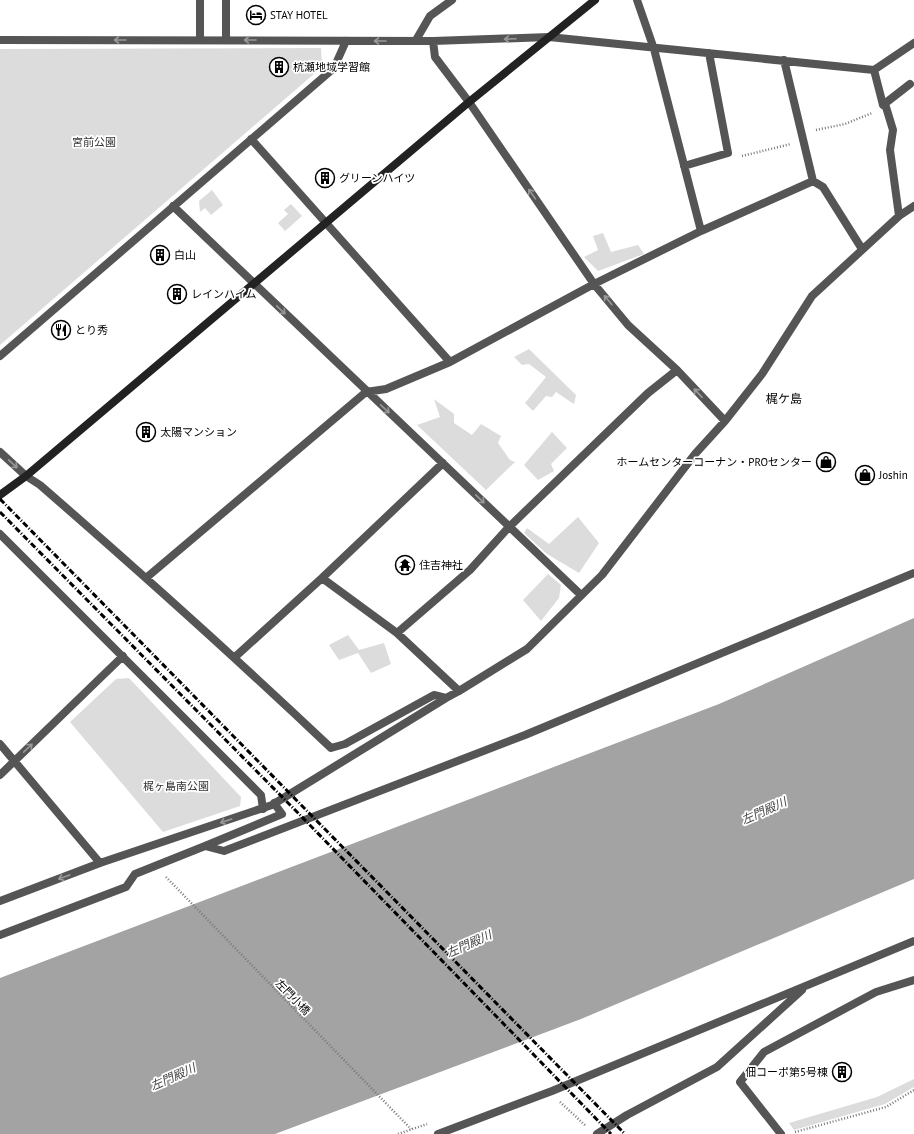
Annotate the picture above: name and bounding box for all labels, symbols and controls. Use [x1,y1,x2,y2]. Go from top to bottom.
hotel icon: STAY HOTEL [245,4,267,26]
place label: STAY HOTEL [270,8,328,22]
one-way arrow [504,35,517,42]
one-way arrow [114,36,127,44]
one-way arrow [244,36,257,44]
one-way arrow [374,37,387,45]
building icon: 杭瀬地域学習館 [268,56,290,78]
place label: 杭瀬地域学習館 [293,60,370,74]
park label: 宮前公園 [72,135,116,149]
building icon: グリーンハイツ [314,167,336,189]
place label: グリーンハイツ [339,171,415,185]
one-way arrow [528,189,536,200]
building icon: 白山 [149,244,171,266]
place label: 白山 [174,248,196,262]
building icon: レインハイム [166,283,188,305]
place label: レインハイム [191,287,257,301]
one-way arrow [603,295,612,305]
one-way arrow [276,305,286,315]
restaurant icon: とり秀 [50,319,72,341]
place label: とり秀 [75,323,108,337]
one-way arrow [693,388,703,398]
district label: 梶ケ島 [766,391,802,406]
one-way arrow [380,405,390,414]
building icon: 太陽マンション [135,421,157,443]
place label: 太陽マンション [160,425,237,439]
shop icon: ホームセンターコーナン・PROセンター [815,451,837,473]
place label: ホームセンターコーナン・PROセンター [617,455,812,469]
one-way arrow [8,460,18,469]
shop icon: Joshin [854,464,876,486]
place label: Joshin [878,468,908,482]
one-way arrow [475,494,485,503]
temple icon: 住吉神社 [394,554,416,576]
place label: 住吉神社 [419,558,463,572]
one-way arrow [23,743,33,753]
park label: 梶ヶ島南公園 [143,779,209,793]
water label: 左門殿川 [739,793,791,827]
one-way arrow [220,818,233,825]
one-way arrow [58,873,70,881]
water label: 左門殿川 [444,926,496,960]
street label: 左門小橋 [273,976,313,1018]
water label: 左門殿川 [148,1059,200,1093]
building icon: 佃コーポ第5号棟 [831,1061,853,1083]
place label: 佃コーポ第5号棟 [745,1065,828,1079]

